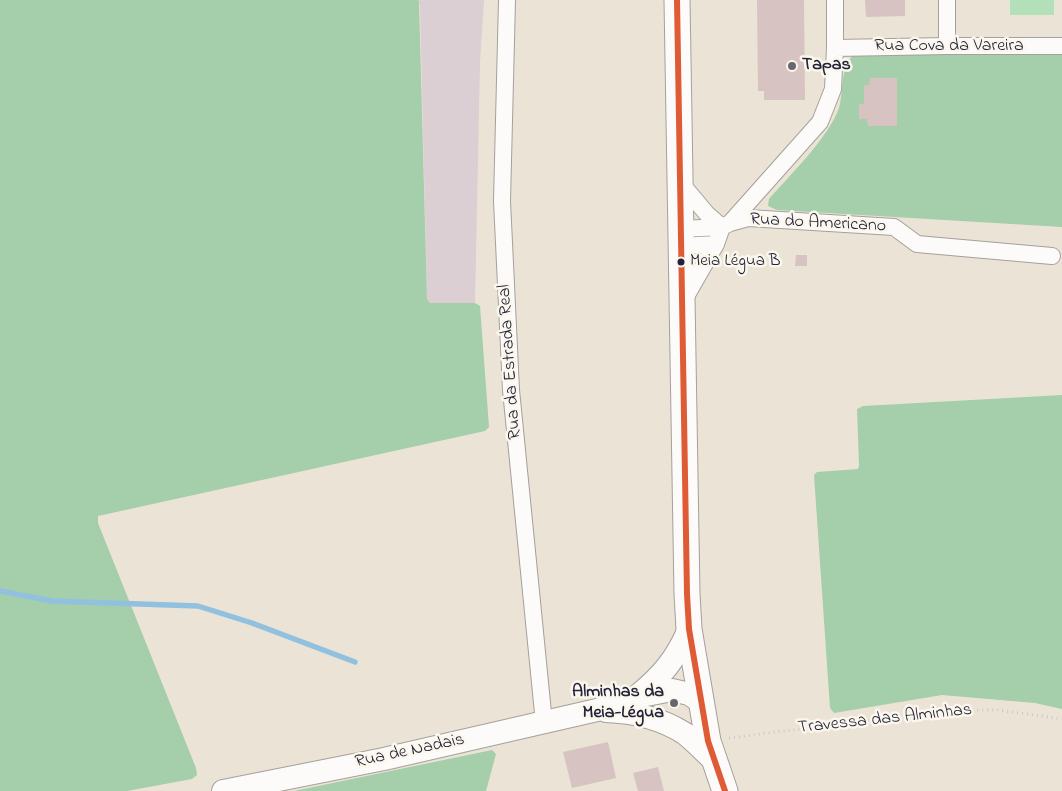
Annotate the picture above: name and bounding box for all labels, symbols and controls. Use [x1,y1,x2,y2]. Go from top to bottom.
street label: Rua Cova da Vareira [874,36,1024,58]
place label: Tapas [802,55,851,77]
marker: Tapas [786,60,798,72]
street label: Rua do Americano [749,210,887,238]
place label: Meia Légua B [690,252,781,272]
marker: Meia Légua B [676,257,686,267]
street label: Rua da Estrada Real [495,284,527,440]
place label: Alminhas da Meia-Légua [572,682,664,724]
marker: Alminhas da Meia-Légua [668,697,680,709]
street label: Travessa das Alminhas [797,700,973,740]
street label: Rua de Nadais [353,730,467,774]

